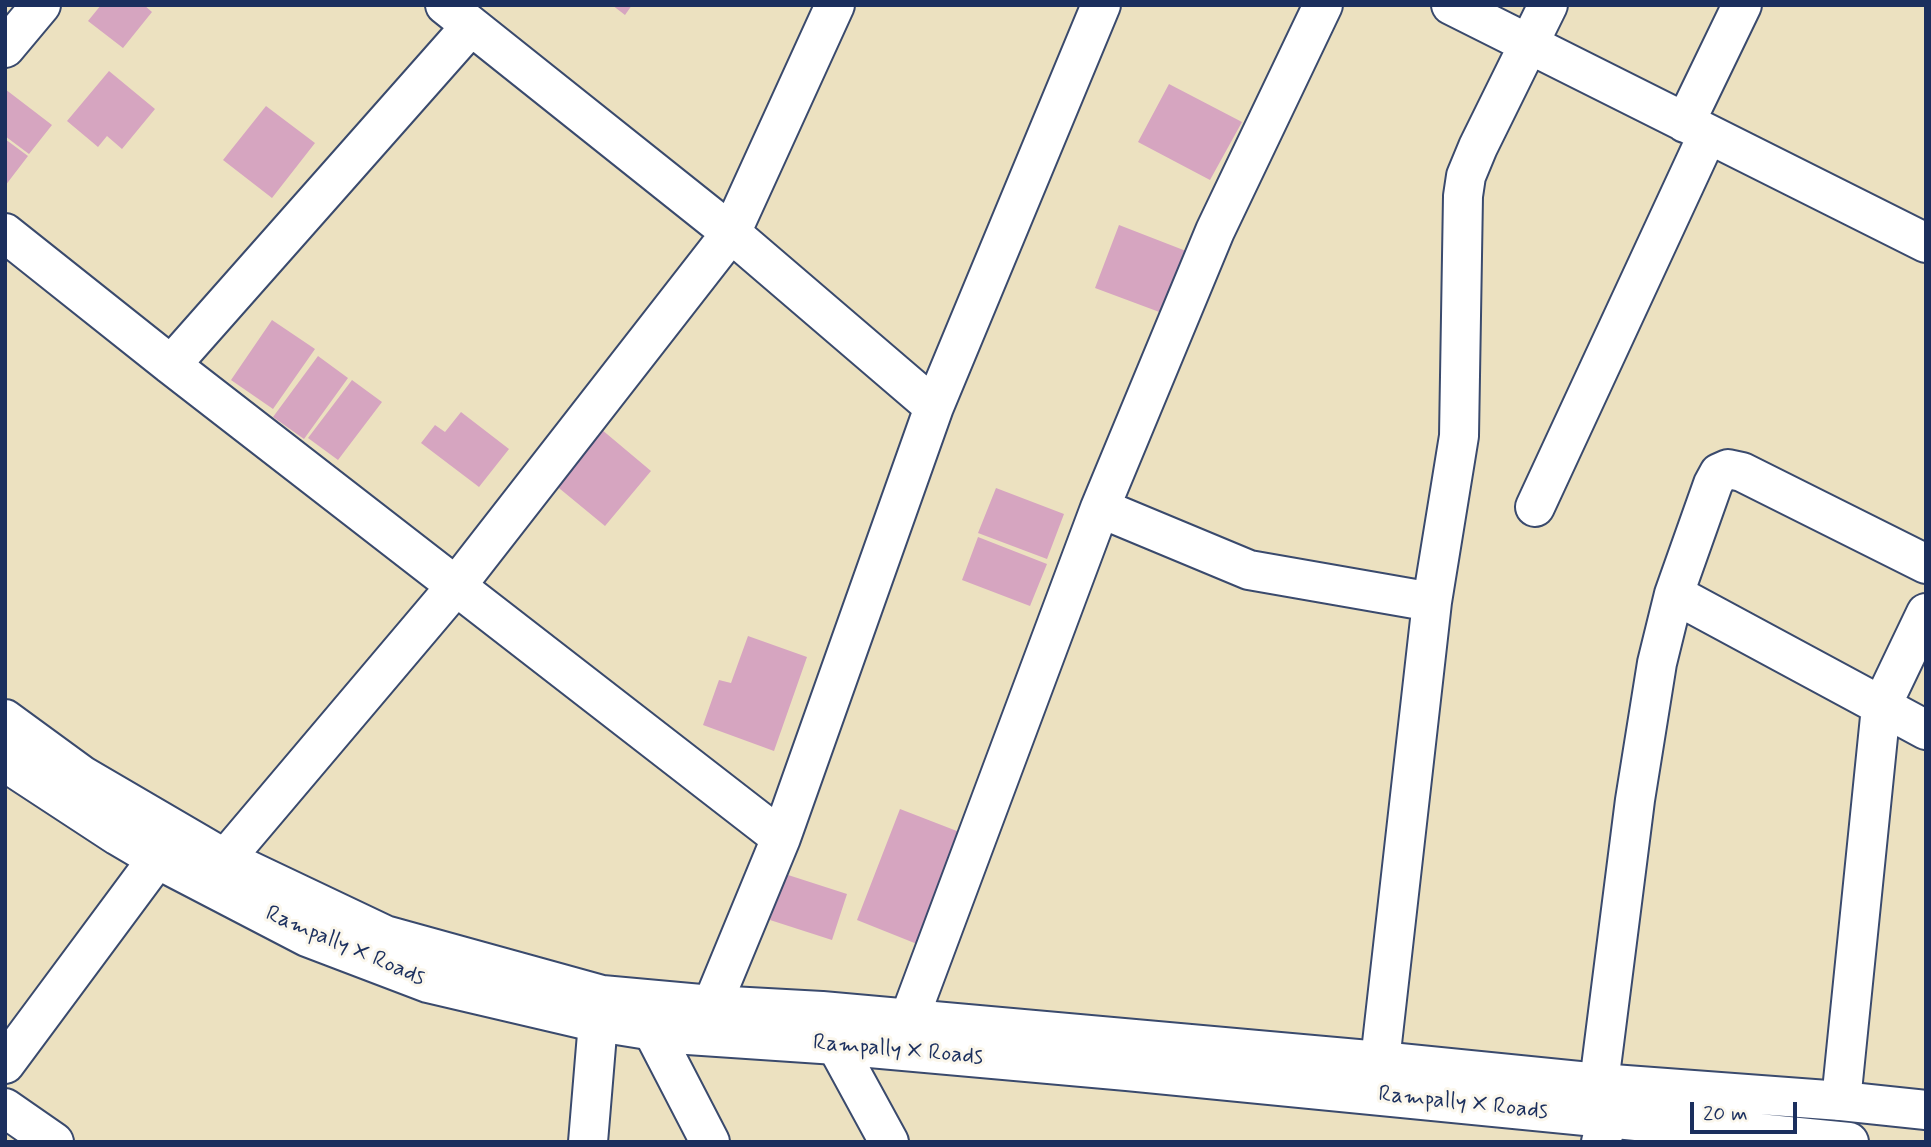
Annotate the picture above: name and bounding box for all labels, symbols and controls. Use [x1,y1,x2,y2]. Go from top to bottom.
street label: Rampally X Roads [261,901,429,993]
street label: Rampally X Roads [812,1030,984,1072]
street label: Rampally X Roads [1377,1081,1549,1127]
scale bar [1693,1088,1800,1132]
text: 20 m [1703,1100,1748,1128]

